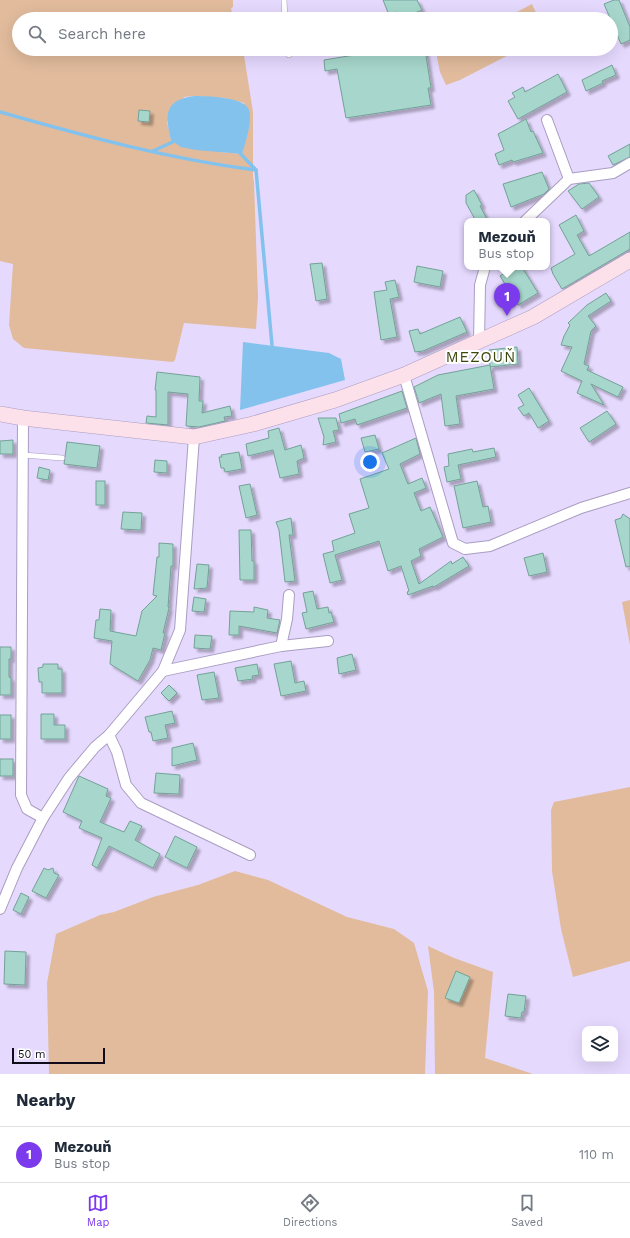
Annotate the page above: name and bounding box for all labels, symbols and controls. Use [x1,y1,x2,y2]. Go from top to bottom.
search box [12,12,618,56]
icon: search [26,23,48,45]
text: Search here [58,25,146,43]
popup [464,218,550,270]
text: Mezouň [478,228,536,246]
text: Bus stop [478,246,534,261]
pin: 1 [494,283,520,316]
district label: MEZOUŇ [446,348,516,366]
your location [360,452,380,472]
map controls [582,1026,618,1062]
button: layers [582,1026,618,1062]
scale bar [12,1046,105,1065]
text: 50 m [18,1048,45,1061]
text: Nearby [16,1090,75,1110]
text: Mezouň [54,1138,112,1156]
text: 1 [26,1147,32,1162]
text: 110 m [579,1147,614,1162]
text: Bus stop [54,1156,110,1171]
tab: Map [87,1192,109,1229]
tab: Directions [283,1192,337,1229]
tab: Saved [511,1192,543,1229]

